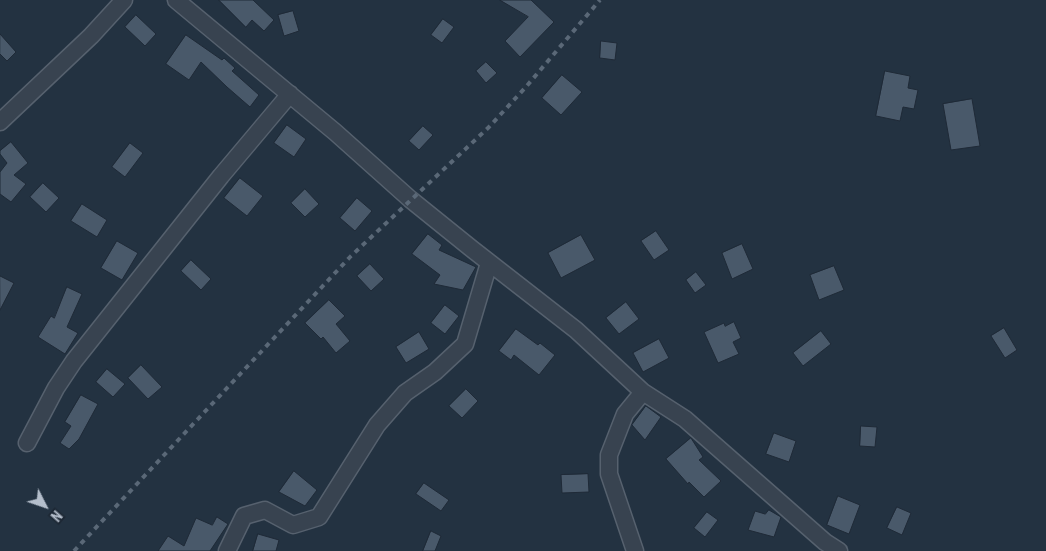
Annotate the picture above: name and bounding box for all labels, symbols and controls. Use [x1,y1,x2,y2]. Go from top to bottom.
north arrow [20,481,70,531]
text: N [47,507,65,524]

